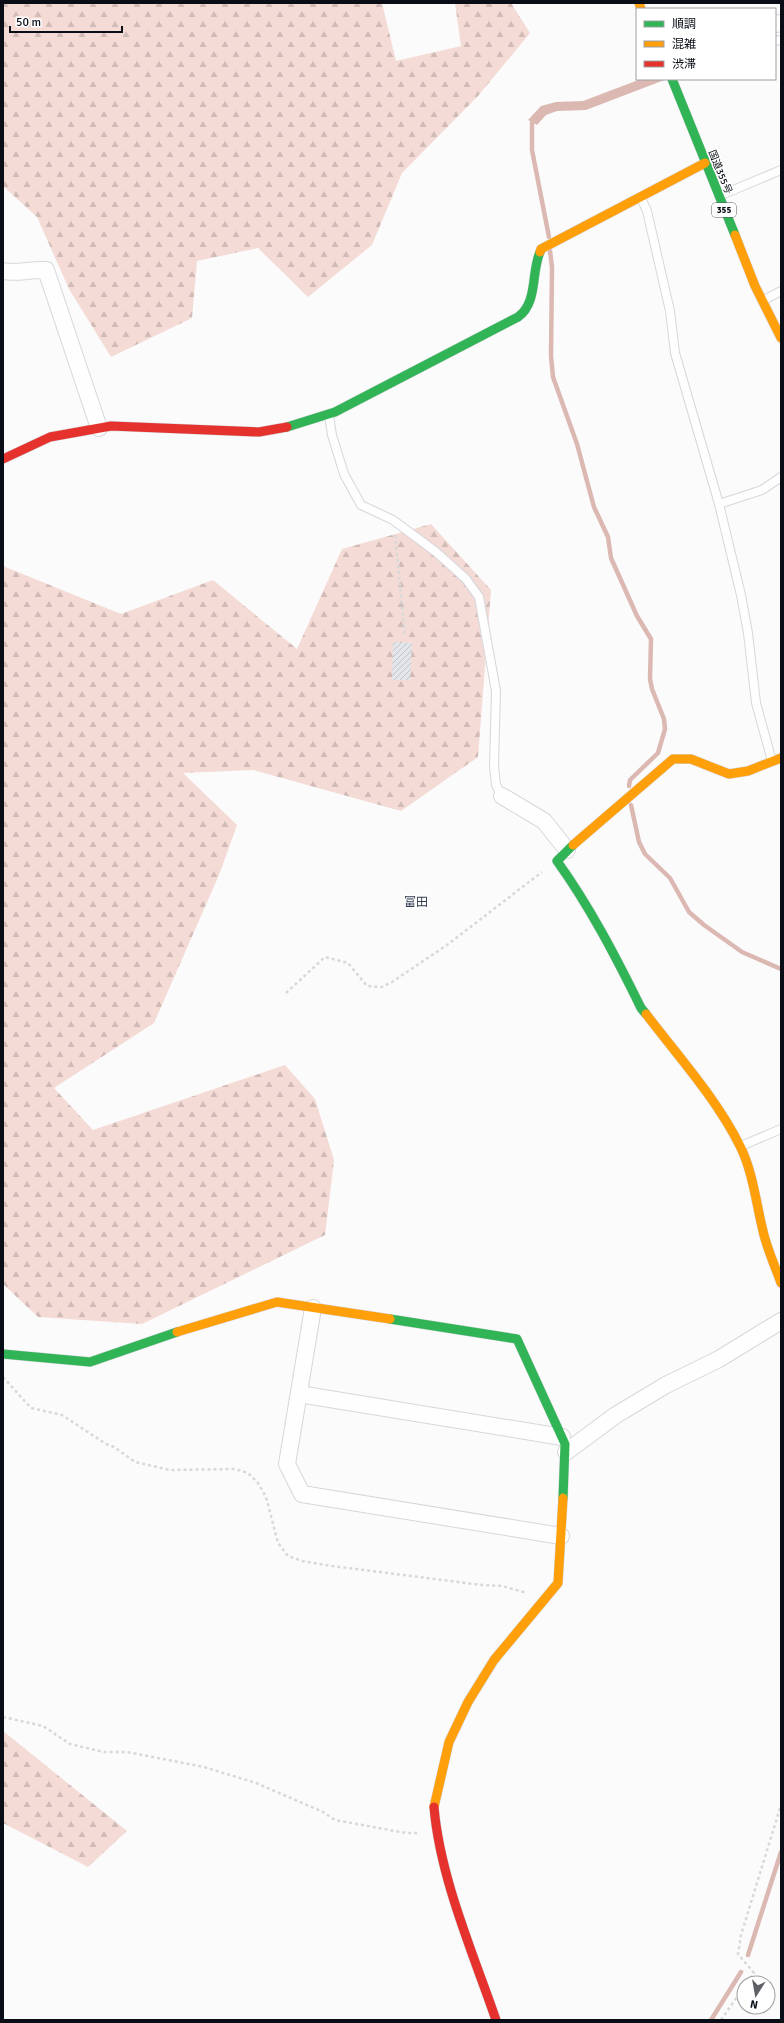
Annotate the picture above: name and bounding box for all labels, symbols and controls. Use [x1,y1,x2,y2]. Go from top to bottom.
scale bar [10,8,122,34]
legend [636,8,776,80]
text: 50 m [16,15,41,30]
text: 順調 [672,17,696,32]
text: 混雑 [672,37,696,52]
text: 渋滞 [672,57,696,72]
street label: 国道355号 [706,148,734,196]
road number: 355 [712,203,736,217]
district label: 富田 [404,895,428,910]
north arrow [736,1975,776,2015]
text: N [749,1997,759,2011]

